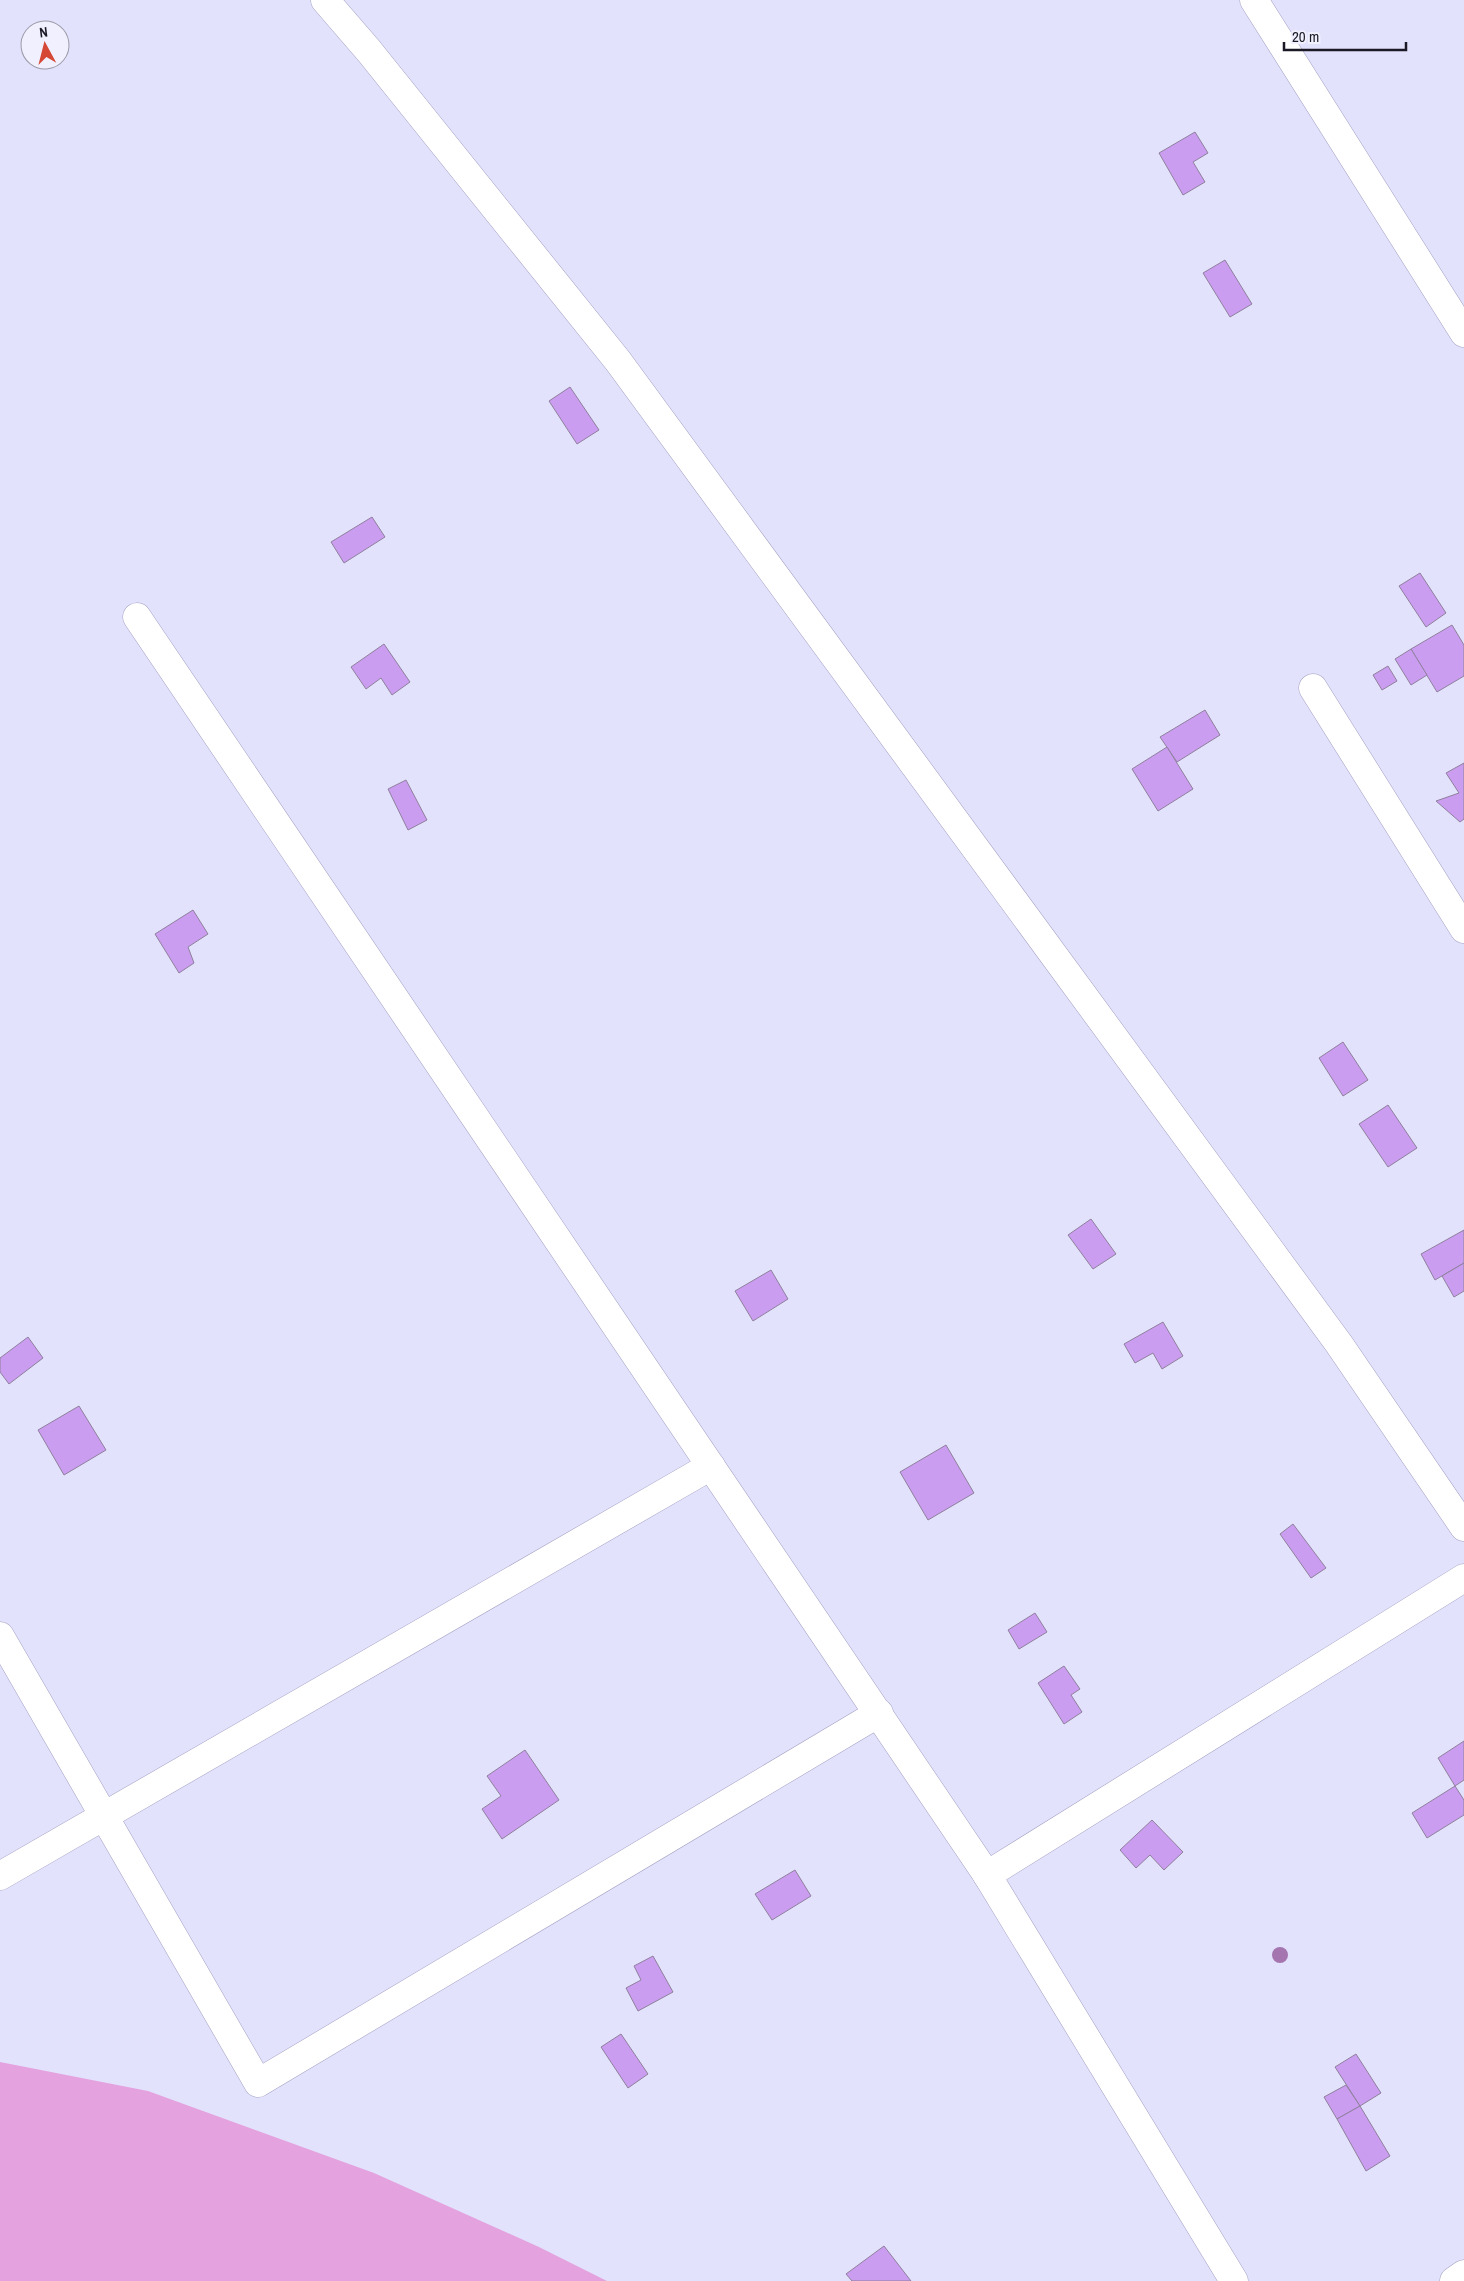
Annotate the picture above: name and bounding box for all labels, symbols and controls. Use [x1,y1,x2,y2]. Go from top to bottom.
north arrow [20,20,70,70]
scale bar [1284,20,1406,52]
text: N [38,23,49,42]
text: 20 m [1292,26,1319,47]

